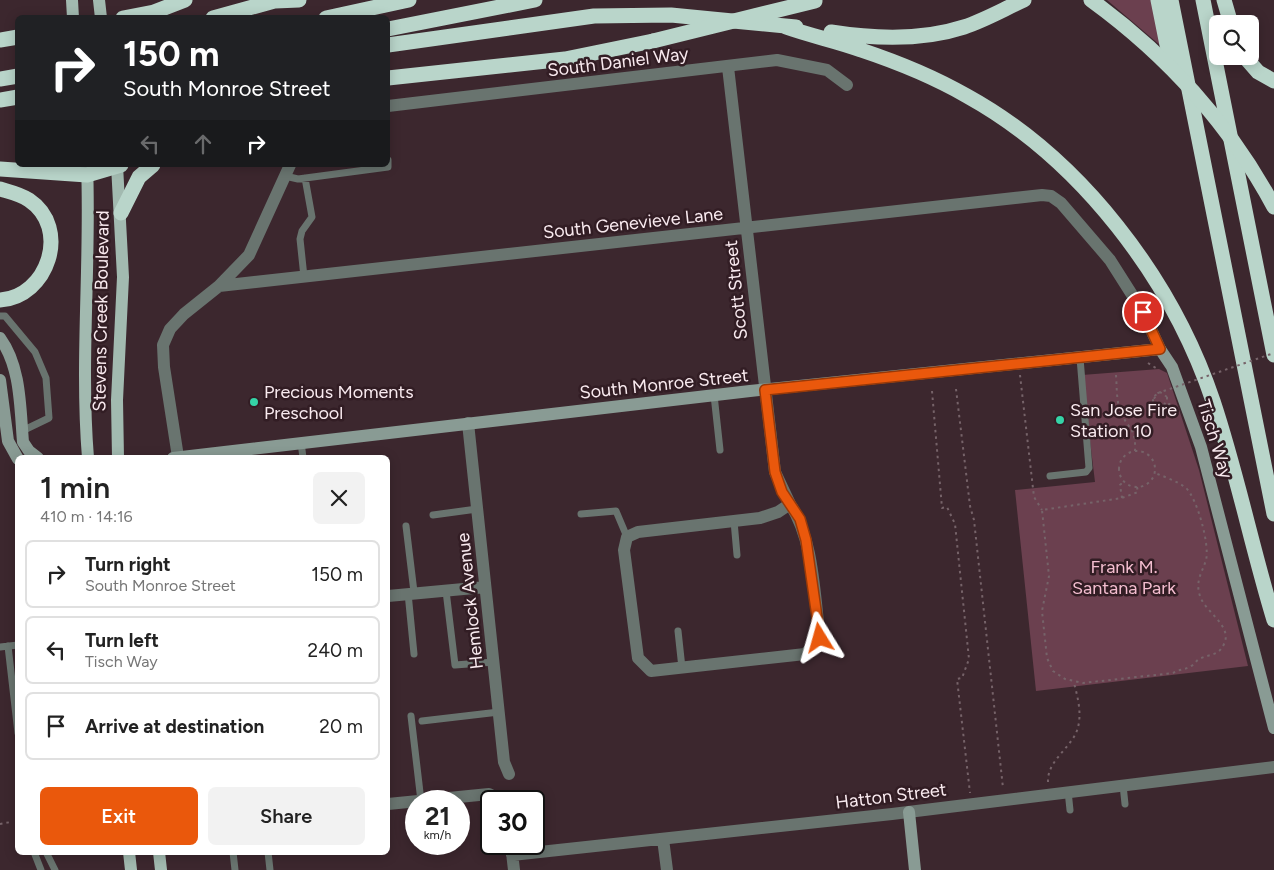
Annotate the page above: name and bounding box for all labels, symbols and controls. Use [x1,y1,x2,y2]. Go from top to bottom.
map controls [1209,15,1259,65]
button: search [1209,15,1259,65]
text: 150 m [123,33,220,75]
icon: right [40,35,105,100]
street label: South Daniel Way [546,42,690,82]
text: South Monroe Street [123,75,330,102]
icon: left [136,130,164,158]
icon: ahead [189,130,217,158]
icon: right [242,130,270,158]
street label: South Genevieve Lane [542,203,724,243]
street label: Stevens Creek Boulevard [88,210,114,412]
street label: Scott Street [720,239,752,341]
pin [1122,291,1164,333]
icon: arrive [1129,298,1157,326]
street label: South Monroe Street [578,364,750,404]
place label: Precious Moments Preschool [264,381,414,424]
marker: Precious Moments Preschool [248,396,260,408]
street label: Tisch Way [1193,397,1238,482]
place label: San Jose Fire Station 10 [1070,399,1177,442]
marker: San Jose Fire Station 10 [1054,414,1066,426]
text: 1 min [40,469,110,506]
button: close [313,472,365,524]
text: 410 m · 14:16 [40,507,133,526]
street label: Hemlock Avenue [452,532,488,670]
text: Turn right [85,553,171,576]
park label: Frank M. Santana Park [1072,556,1176,599]
icon: right [42,560,70,588]
text: 150 m [311,563,363,586]
text: South Monroe Street [85,576,236,595]
position arrow [793,611,845,663]
text: Turn left [85,629,159,652]
icon: left [42,636,70,664]
text: 240 m [308,639,363,662]
text: Tisch Way [85,652,158,671]
icon: arrive [42,712,70,740]
text: Arrive at destination [85,715,264,738]
text: 20 m [319,715,363,738]
street label: Hatton Street [834,778,948,814]
button: Exit [40,787,198,845]
button: Share [208,787,365,845]
speed limit sign: 30 [480,790,545,855]
text: 21 [425,801,450,831]
text: km/h [424,828,451,842]

